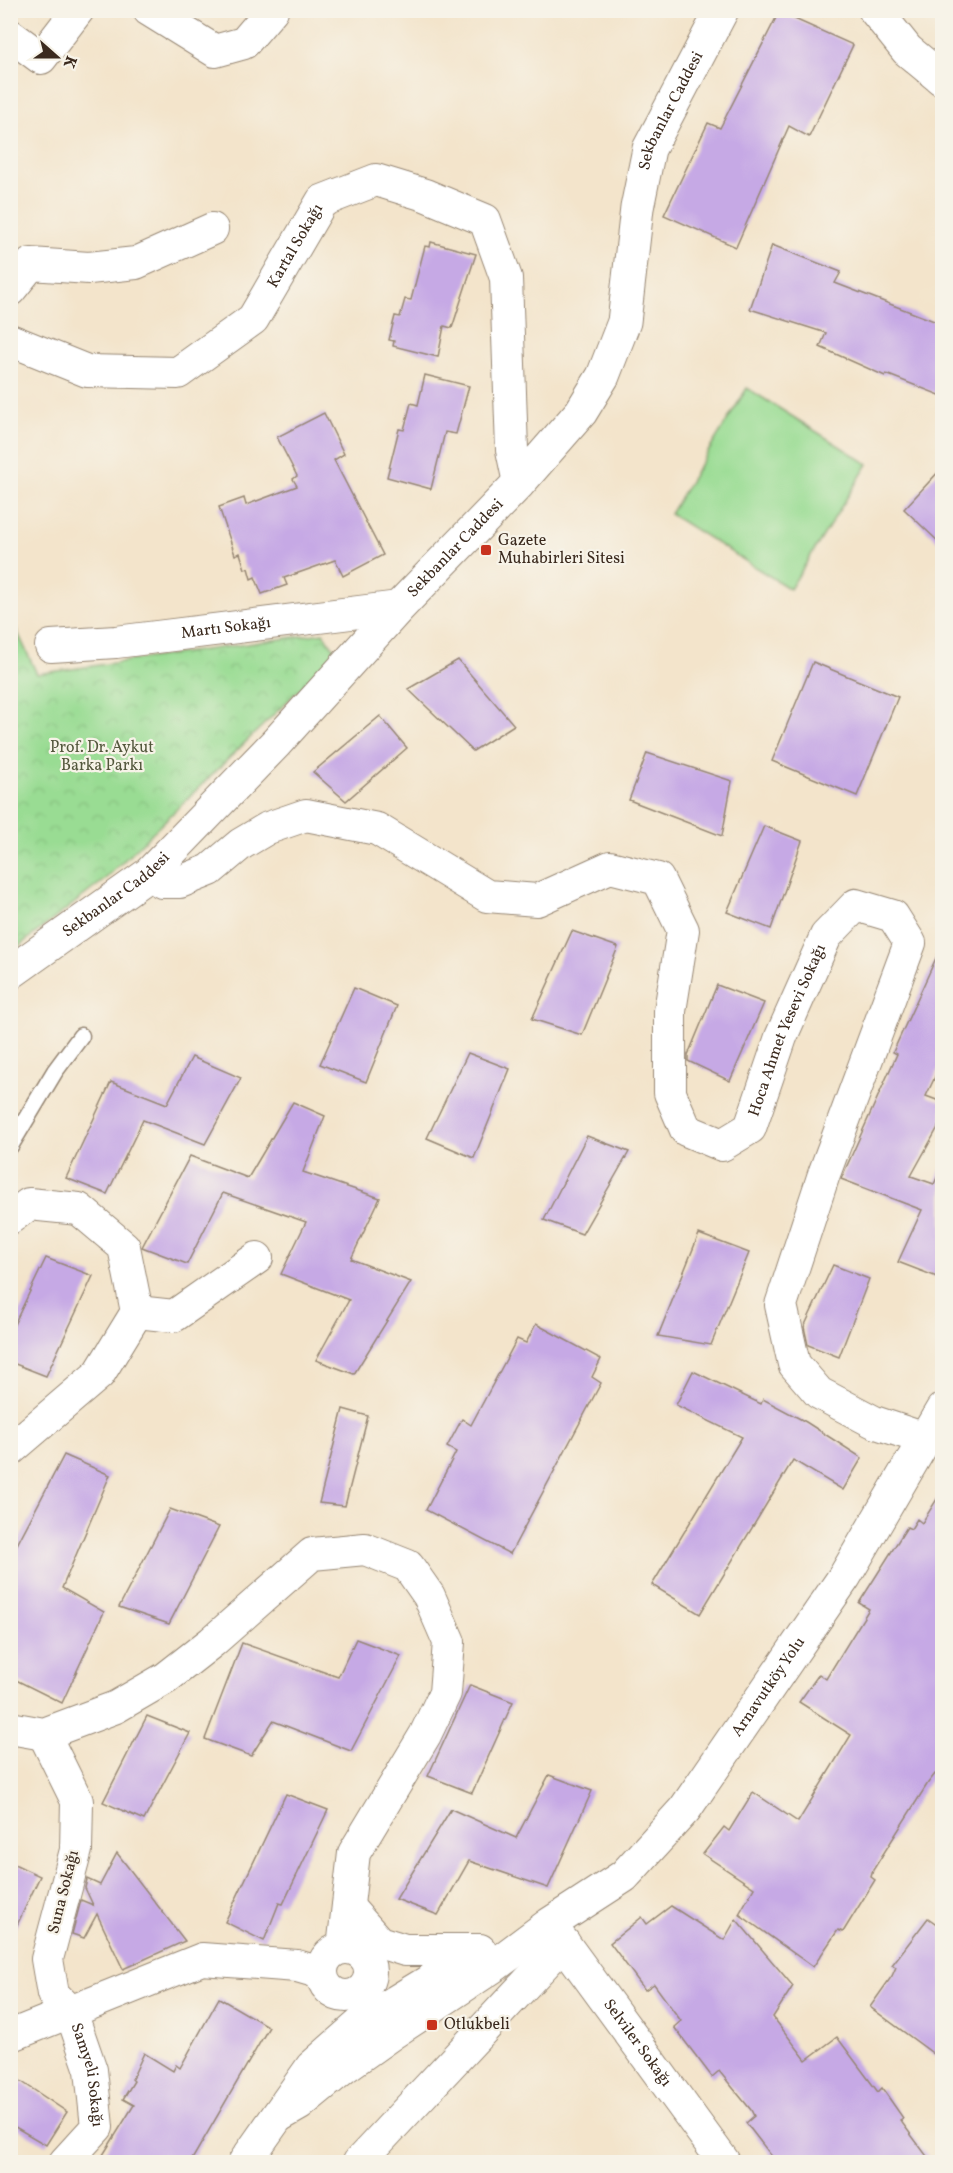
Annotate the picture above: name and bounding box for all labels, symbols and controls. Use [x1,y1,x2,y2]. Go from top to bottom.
north arrow [27,27,87,87]
street label: Sekbanlar Caddesi [634,48,709,172]
text: K [57,52,81,71]
street label: Kartal Sokağı [262,200,329,292]
street label: Sekbanlar Caddesi [403,494,509,603]
place label: Gazete Muhabirleri Sitesi [498,530,625,570]
marker: Gazete Muhabirleri Sitesi [479,543,493,557]
street label: Martı Sokağı [180,612,272,645]
park label: Prof. Dr. Aykut Barka Parkı [50,737,154,777]
street label: Sekbanlar Caddesi [58,847,175,943]
street label: Hoca Ahmet Yesevi Sokağı [744,941,832,1120]
street label: Arnavutköy Yolu [727,1633,811,1741]
street label: Suna Sokağı [43,1848,85,1936]
street label: Selviler Sokağı [598,1995,677,2092]
place label: Otlukbeli [444,2014,510,2036]
marker: Otlukbeli [425,2018,439,2032]
street label: Samyeli Sokağı [65,2020,108,2128]

